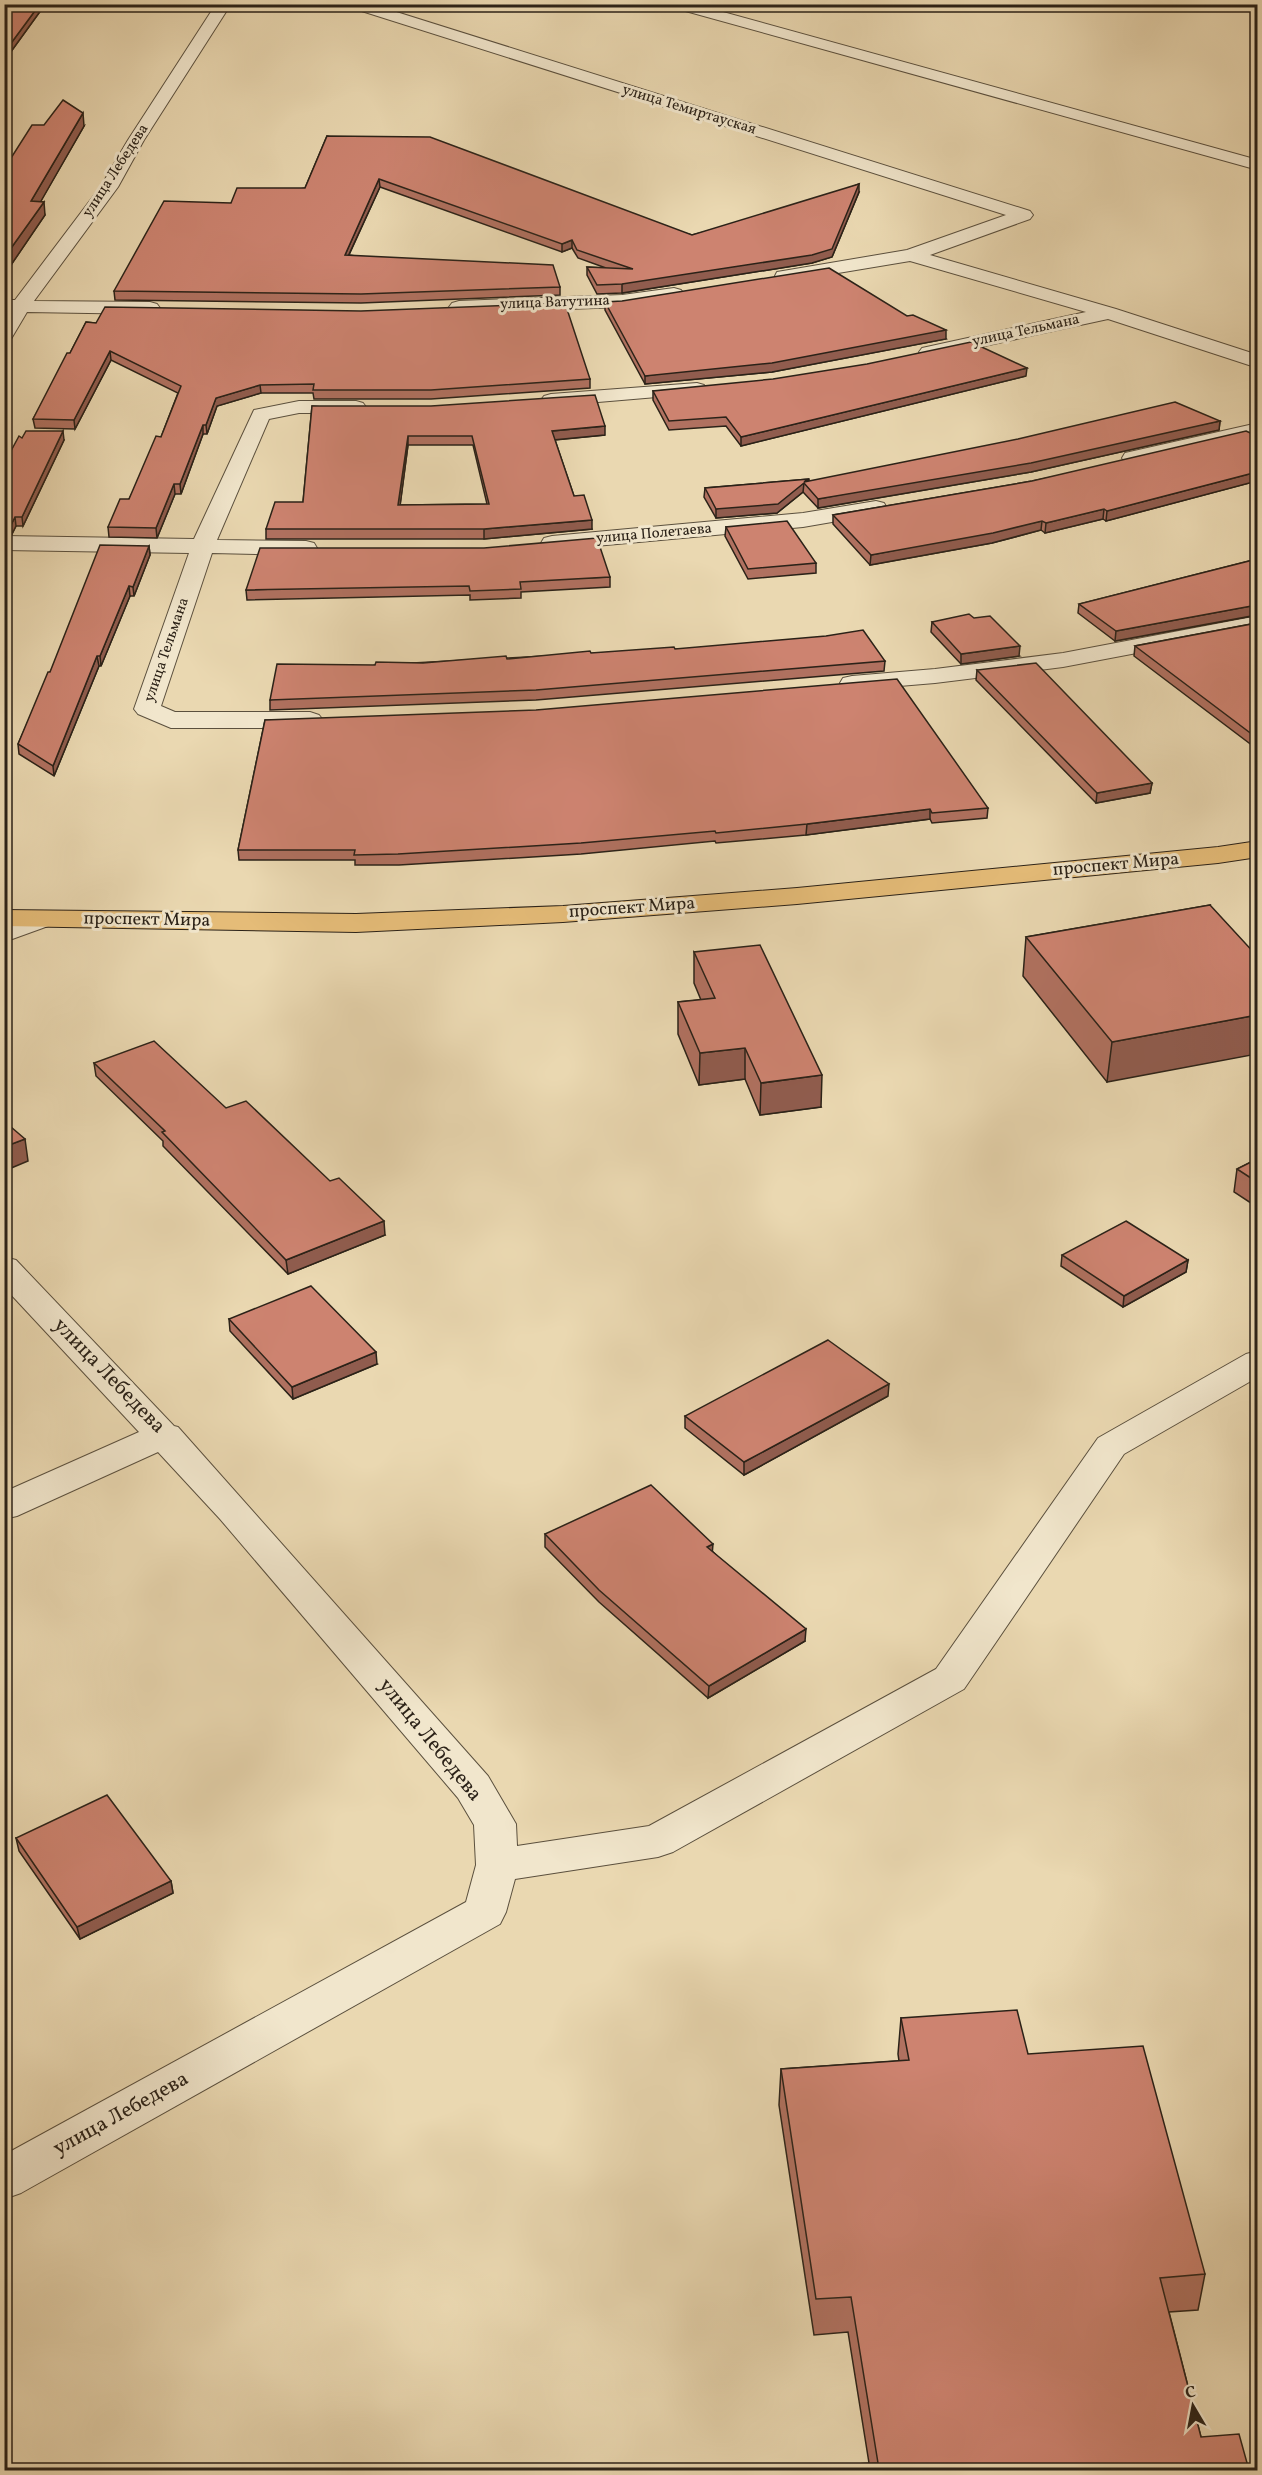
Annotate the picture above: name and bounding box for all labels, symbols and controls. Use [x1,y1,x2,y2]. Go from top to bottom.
street label: улица Темиртауская [619,80,759,140]
street label: улица Лебедева [78,120,154,222]
street label: улица Ватутина [500,291,610,315]
street label: улица Тельмана [970,309,1082,353]
street label: улица Полетаева [595,518,713,550]
street label: улица Тельмана [139,595,195,705]
street label: проспект Мира [1052,847,1180,883]
street label: проспект Мира [568,891,696,925]
street label: проспект Мира [83,906,211,934]
street label: улица Лебедева [46,1312,172,1440]
street label: улица Лебедева [371,1672,489,1808]
street label: улица Лебедева [48,2065,194,2163]
north arrow [1163,2376,1223,2436]
text: С [1184,2381,1198,2405]

